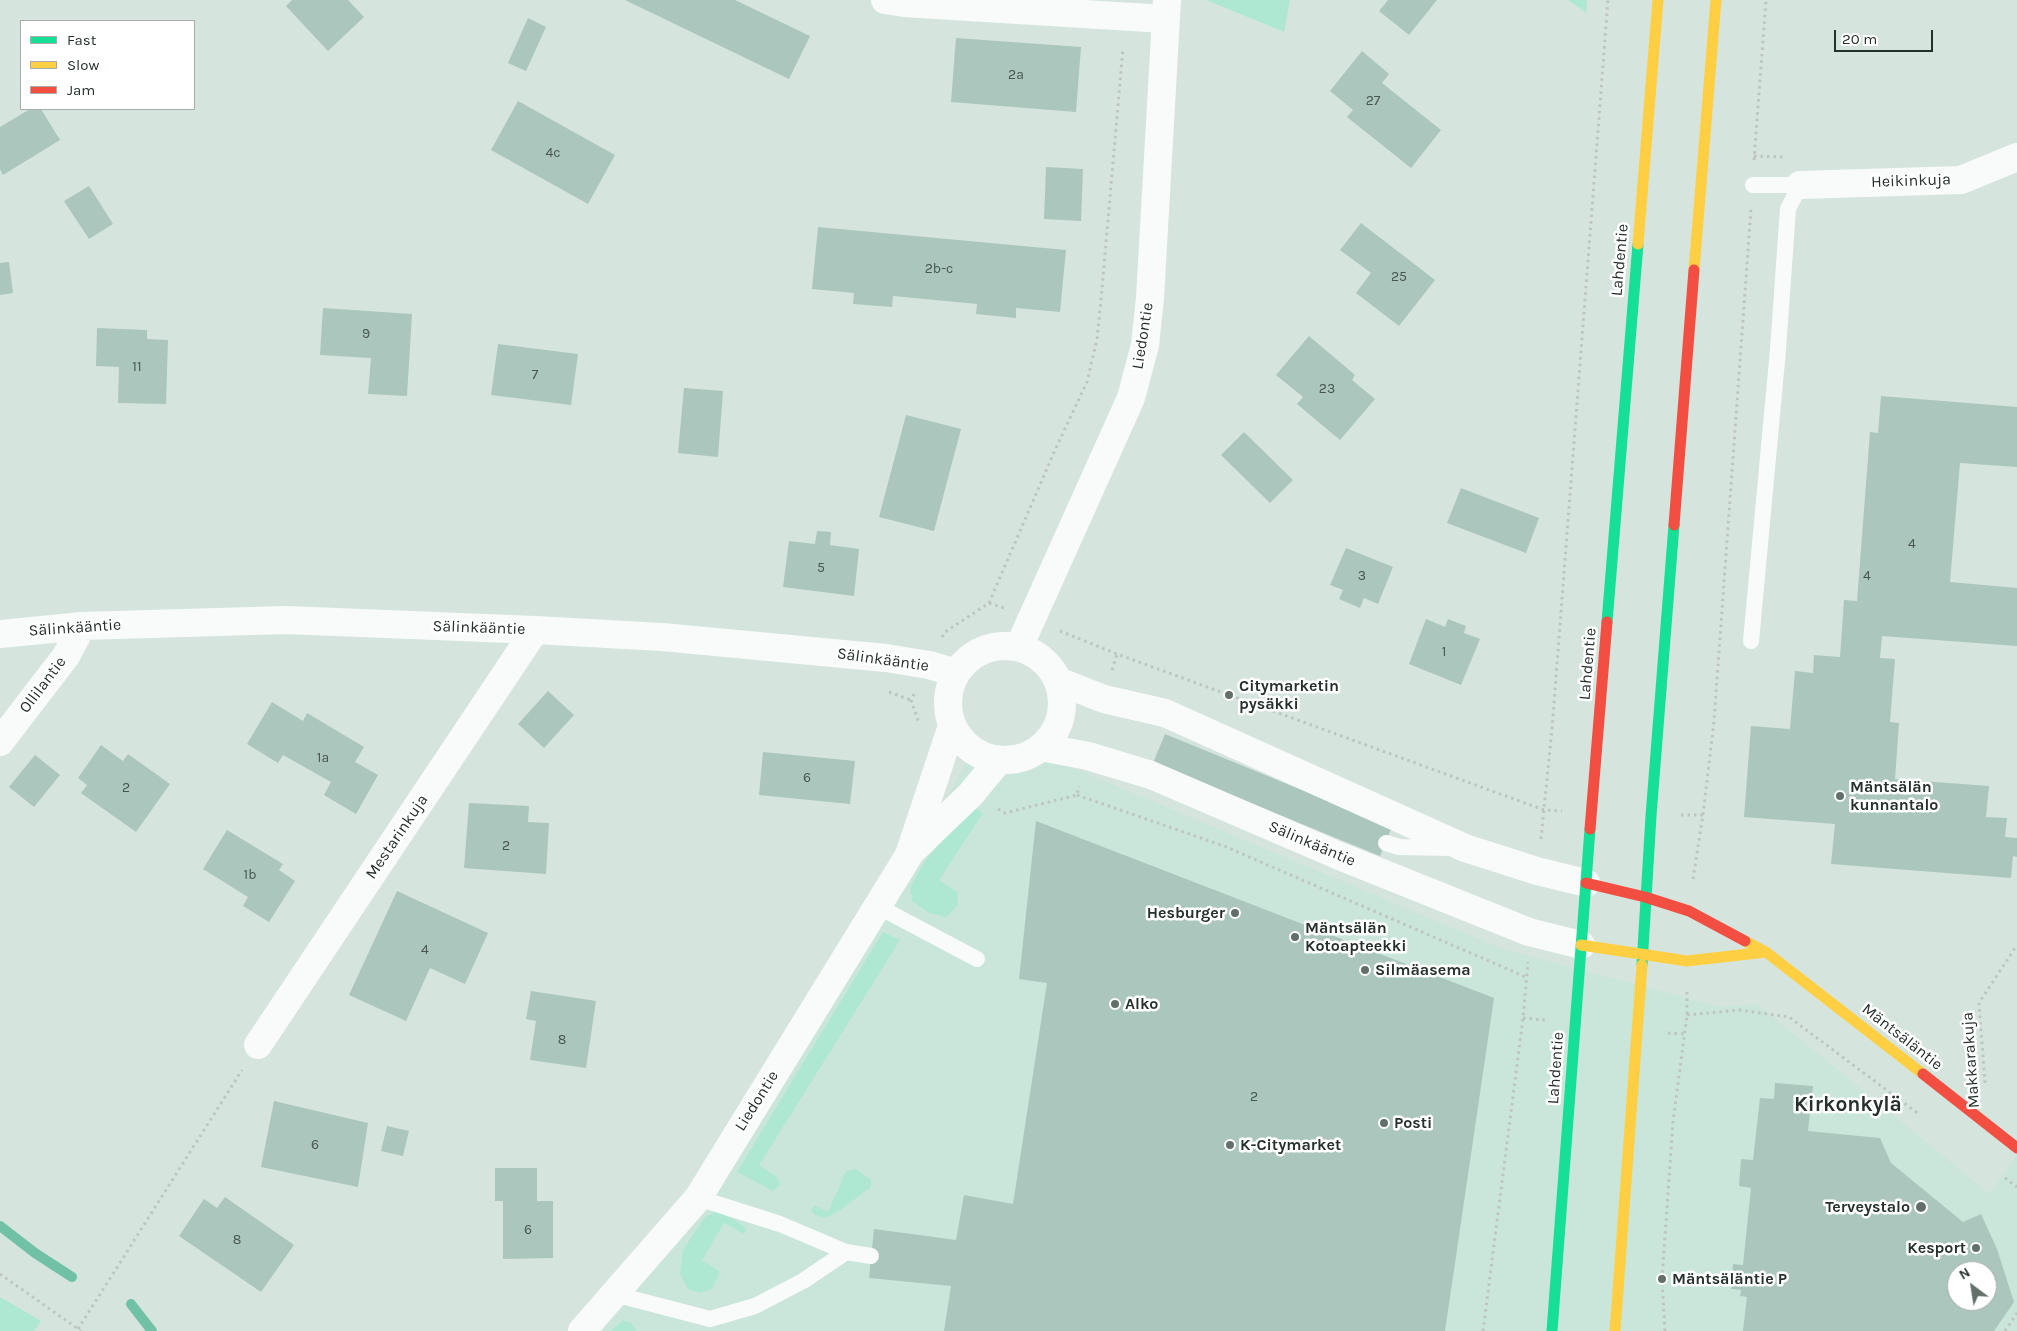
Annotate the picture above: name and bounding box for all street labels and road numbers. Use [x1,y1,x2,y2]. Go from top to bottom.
street label: Heikinkuja [1871,170,1951,192]
street label: Lahdentie [1607,223,1633,297]
street label: Liedontie [1128,301,1158,371]
street label: Sälinkääntie [28,615,122,641]
street label: Sälinkääntie [432,617,526,639]
street label: Lahdentie [1575,627,1601,701]
street label: Sälinkääntie [836,644,930,676]
street label: Ollilantie [15,653,71,717]
street label: Mestarinkuja [362,791,432,883]
street label: Sälinkääntie [1266,817,1358,871]
street label: Mäntsäläntie [1858,1000,1946,1074]
street label: Makkarakuja [1958,1011,1984,1109]
street label: Lahdentie [1544,1031,1568,1105]
street label: Liedontie [731,1067,783,1135]

